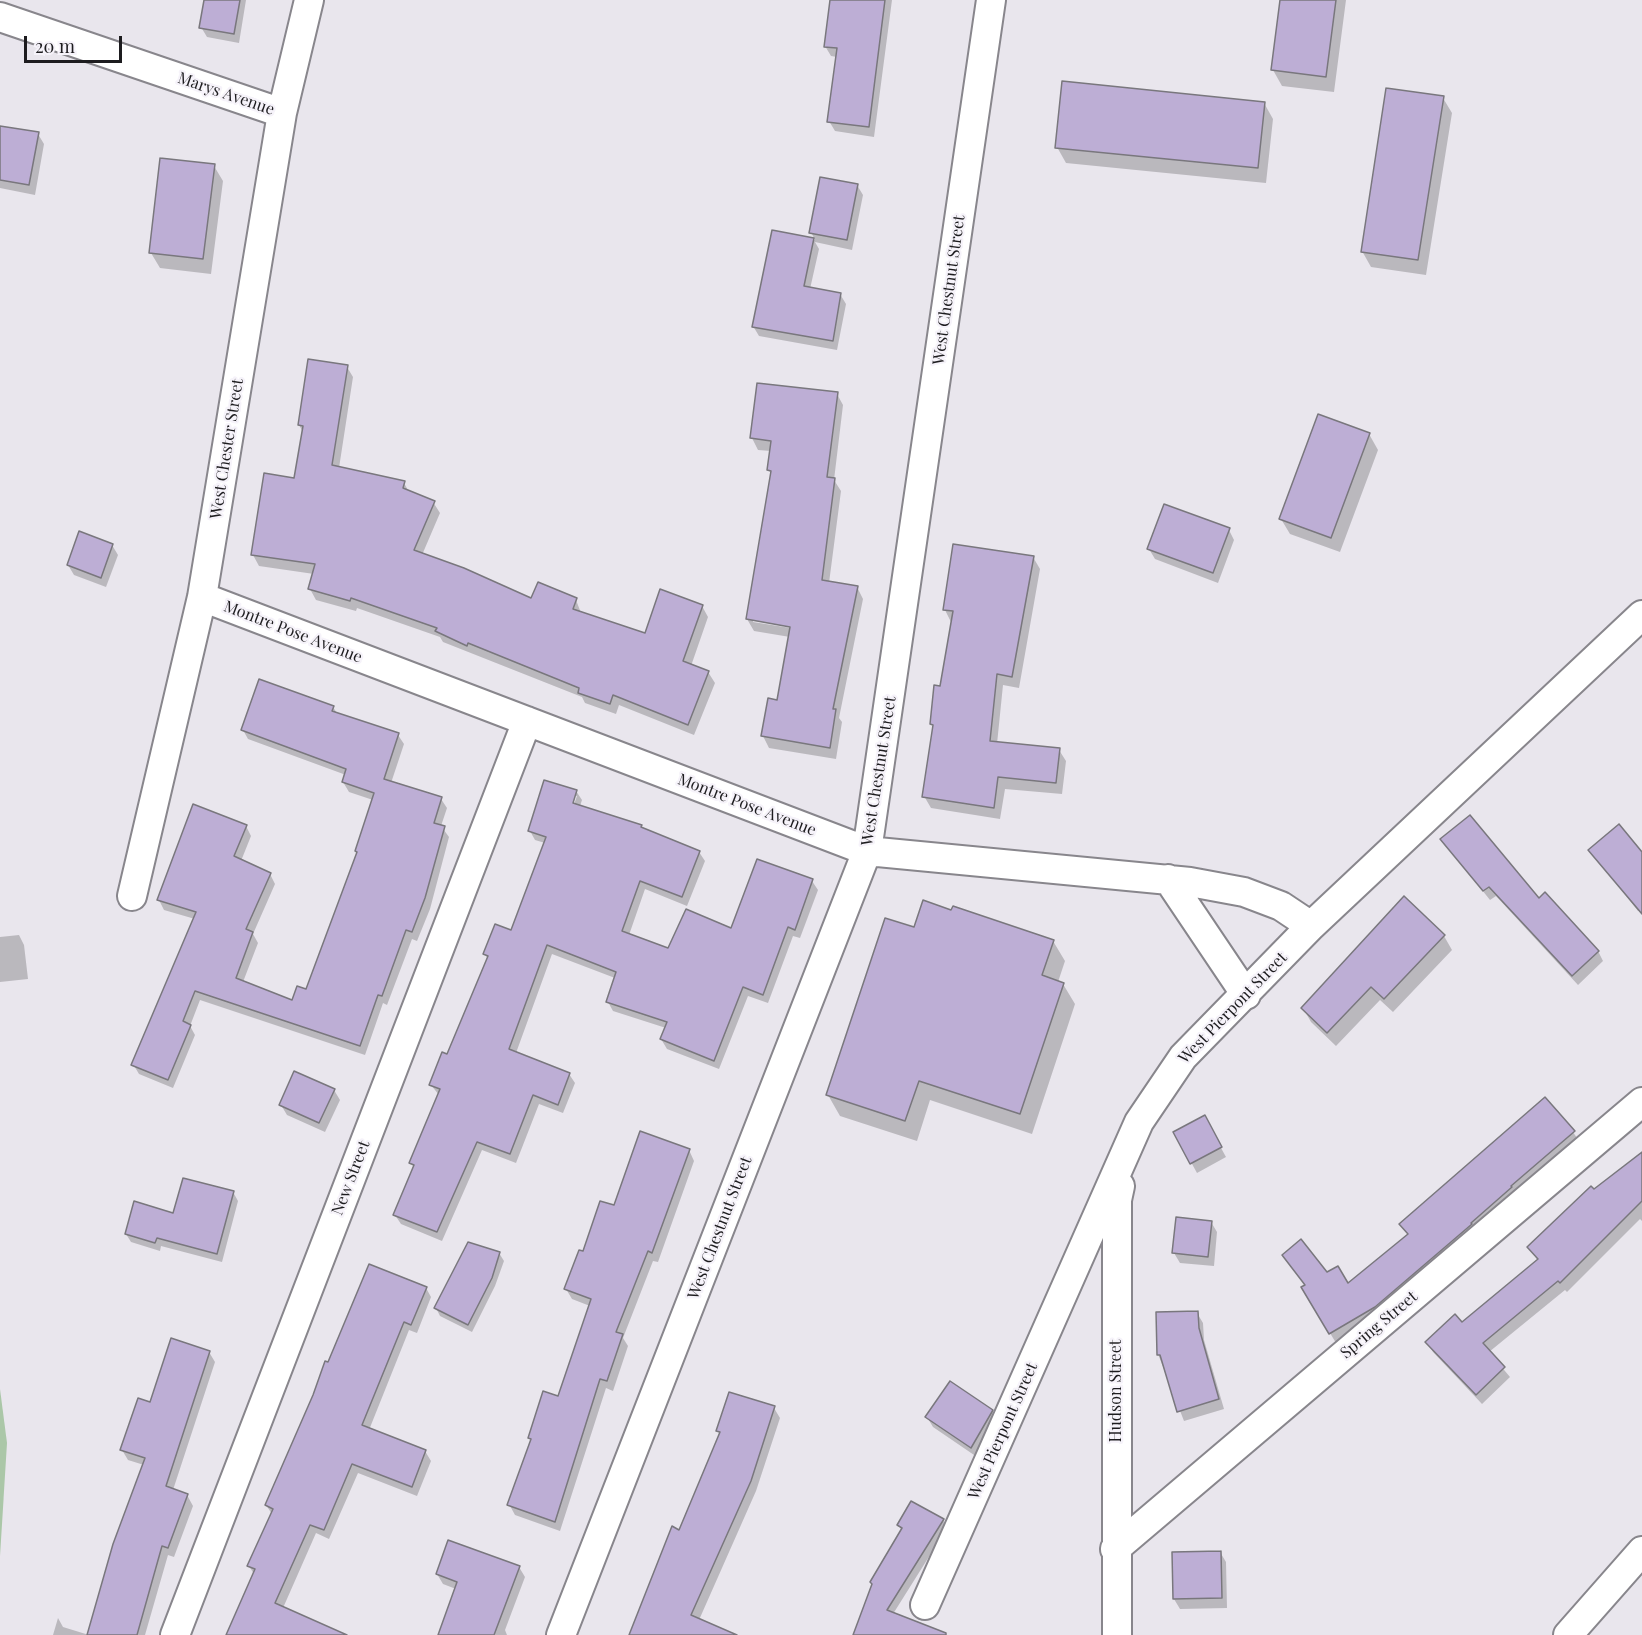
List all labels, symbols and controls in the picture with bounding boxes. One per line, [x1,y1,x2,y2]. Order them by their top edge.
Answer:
scale bar [27,24,124,62]
text: 20 m [35,34,75,58]
street label: Marys Avenue [175,69,277,119]
street label: West Chestnut Street [929,214,969,366]
street label: West Chester Street [206,377,248,521]
street label: Montre Pose Avenue [221,597,365,667]
street label: West Chestnut Street [858,695,900,847]
street label: Montre Pose Avenue [675,770,819,840]
street label: West Pierpont Street [1175,948,1291,1068]
street label: New Street [328,1138,374,1218]
street label: West Chestnut Street [684,1154,756,1302]
street label: Spring Street [1337,1287,1421,1363]
street label: Hudson Street [1106,1340,1126,1442]
street label: West Pierpont Street [964,1360,1042,1502]

